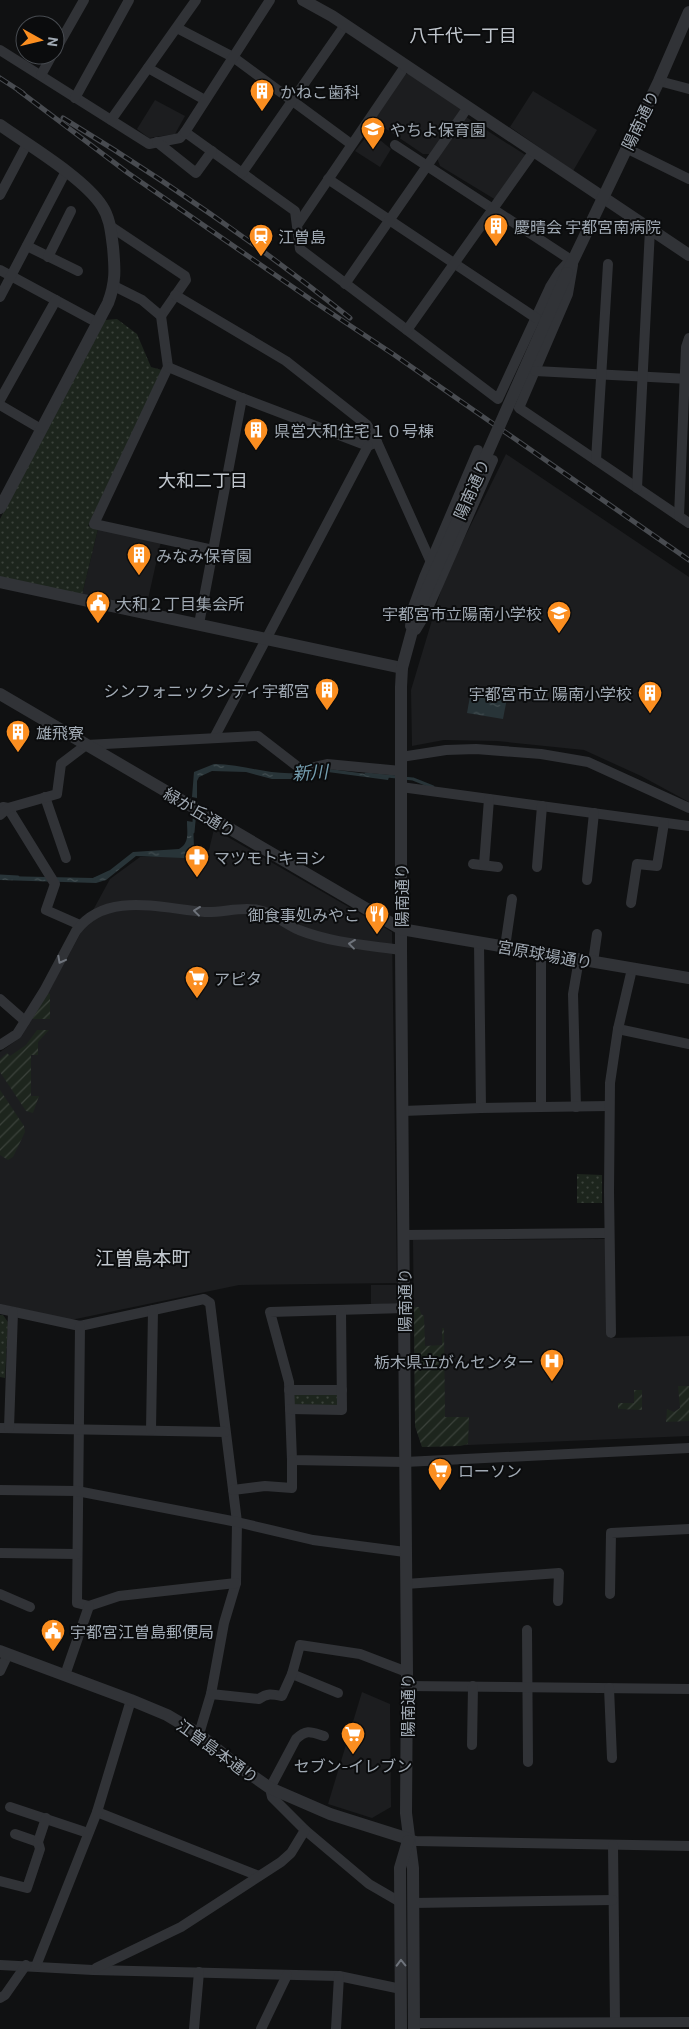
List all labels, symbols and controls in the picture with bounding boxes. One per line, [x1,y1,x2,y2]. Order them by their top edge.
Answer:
north arrow [15,15,65,65]
district label: 八千代一丁目 [409,24,517,46]
text: N [44,36,62,48]
building icon: かねこ歯科 [249,78,275,112]
place label: かねこ歯科 [280,82,360,101]
street label: 陽南通り [617,87,663,153]
school or university icon: やちよ保育園 [360,116,386,150]
place label: やちよ保育園 [390,120,486,139]
building icon: 慶晴会 宇都宮南病院 [483,213,509,247]
place label: 慶晴会 宇都宮南病院 [514,217,661,236]
station icon: 江曽島 [248,223,274,257]
place label: 江曽島 [278,227,326,246]
building icon: 県営大和住宅１０号棟 [243,417,269,451]
place label: 県営大和住宅１０号棟 [274,421,434,440]
street label: 陽南通り [449,456,493,522]
district label: 大和二丁目 [158,469,248,491]
building icon: みなみ保育園 [126,542,152,576]
place label: みなみ保育園 [156,546,252,565]
public building icon: 大和２丁目集会所 [85,590,111,624]
place label: 大和２丁目集会所 [116,594,244,613]
school or university icon: 宇都宮市立陽南小学校 [546,600,572,634]
place label: 宇都宮市立陽南小学校 [382,604,542,623]
building icon: シンフォニックシティ宇都宮 [314,677,340,711]
building icon: 宇都宮市立 陽南小学校 [637,680,663,714]
place label: シンフォニックシティ宇都宮 [103,681,310,700]
place label: 宇都宮市立 陽南小学校 [469,684,632,703]
building icon: 雄飛寮 [5,719,31,753]
place label: 雄飛寮 [36,723,84,742]
water label: 新川 [291,760,331,784]
street label: 緑が丘通り [161,783,239,841]
pharmacy icon: マツモトキヨシ [184,844,210,878]
place label: マツモトキヨシ [214,848,326,867]
street label: 陽南通り [392,863,411,927]
restaurant icon: 御食事処みやこ [364,901,390,935]
place label: 御食事処みやこ [248,905,360,924]
one-way arrow [193,906,201,917]
street label: 宮原球場通り [496,936,594,972]
one-way arrow [348,939,356,950]
one-way arrow [57,954,67,963]
supermarket icon: アピタ [184,965,210,999]
place label: アピタ [214,969,262,988]
district label: 江曽島本町 [95,1246,191,1269]
street label: 陽南通り [395,1268,414,1332]
hospital icon: 栃木県立がんセンター [539,1348,565,1382]
place label: 栃木県立がんセンター [374,1352,534,1371]
supermarket icon: ローソン [427,1457,453,1491]
place label: ローソン [458,1461,522,1480]
public building icon: 宇都宮江曽島郵便局 [40,1618,66,1652]
place label: 宇都宮江曽島郵便局 [70,1622,214,1641]
street label: 陽南通り [398,1673,417,1737]
street label: 江曽島本通り [174,1715,262,1787]
supermarket icon: セブン-イレブン [340,1721,366,1755]
place label: セブン-イレブン [294,1756,412,1775]
one-way arrow [395,1959,406,1967]

